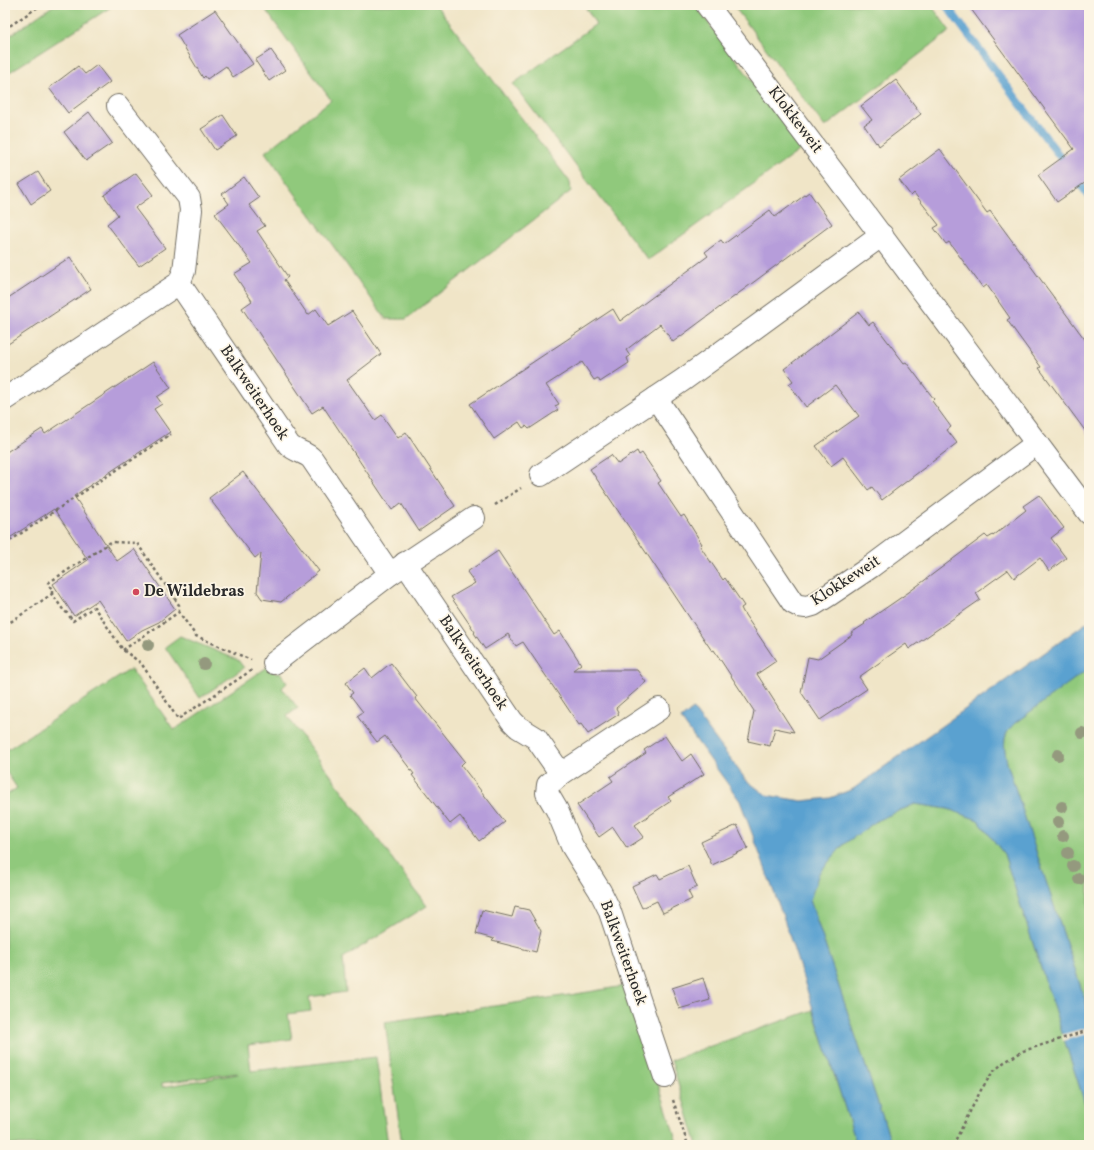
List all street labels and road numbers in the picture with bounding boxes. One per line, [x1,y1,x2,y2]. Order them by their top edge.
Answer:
street label: Klokkeweit [762,82,828,158]
street label: Balkweiterhoek [214,341,294,445]
street label: Klokkeweit [807,550,885,612]
street label: Balkweiterhoek [433,611,513,715]
street label: Balkweiterhoek [594,897,652,1009]

